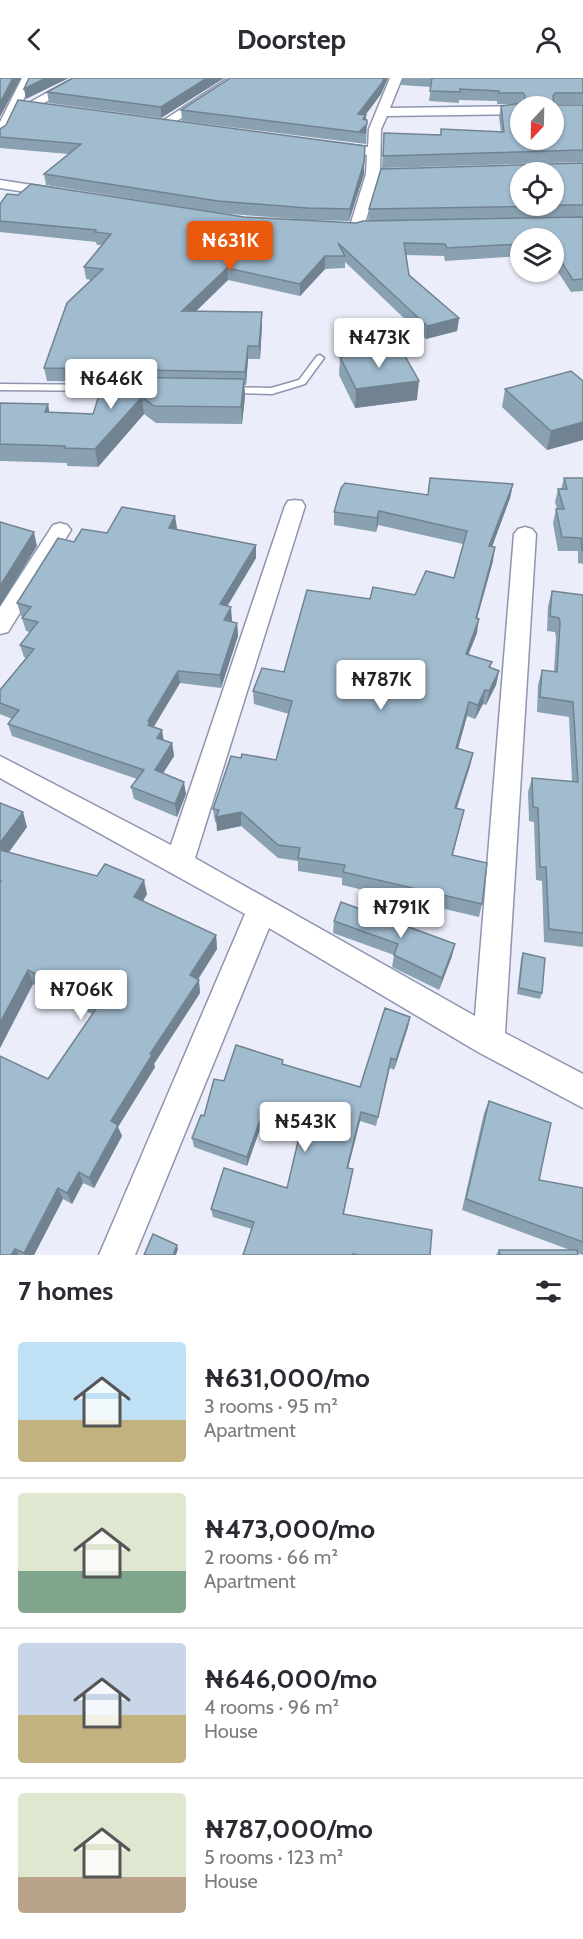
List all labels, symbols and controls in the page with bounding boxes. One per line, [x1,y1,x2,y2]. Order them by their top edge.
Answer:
icon: back [18,23,51,56]
text: Doorstep [237,23,346,56]
icon: person [532,23,565,56]
north arrow [510,96,564,150]
map controls [510,96,564,282]
button: locate [510,162,564,216]
pin: ₦631K [188,221,272,272]
text: ₦631K [201,228,259,252]
button: layers [510,228,564,282]
pin: ₦473K [337,318,421,369]
text: ₦473K [348,325,410,349]
pin: ₦646K [69,359,153,410]
text: ₦646K [79,366,143,390]
pin: ₦787K [339,660,423,711]
text: ₦787K [350,667,412,691]
pin: ₦791K [359,888,443,939]
text: ₦791K [372,895,430,919]
pin: ₦706K [39,970,123,1021]
text: ₦706K [49,977,113,1001]
pin: ₦543K [263,1102,347,1153]
text: ₦543K [274,1109,336,1133]
text: 7 homes [18,1275,113,1307]
icon: filters [532,1275,565,1308]
text: ₦631,000/mo [204,1362,370,1394]
icon: home [66,1366,138,1438]
text: 3 rooms · 95 m² [204,1394,338,1418]
text: Apartment [204,1418,296,1442]
text: ₦473,000/mo [204,1513,375,1545]
icon: home [66,1517,138,1589]
text: 2 rooms · 66 m² [204,1545,338,1569]
text: Apartment [204,1569,296,1593]
text: ₦646,000/mo [204,1663,377,1695]
icon: home [66,1667,138,1739]
text: 4 rooms · 96 m² [204,1695,339,1719]
text: House [204,1719,258,1743]
text: ₦787,000/mo [204,1813,373,1845]
icon: home [66,1817,138,1889]
text: 5 rooms · 123 m² [204,1845,343,1869]
text: House [204,1869,258,1893]

